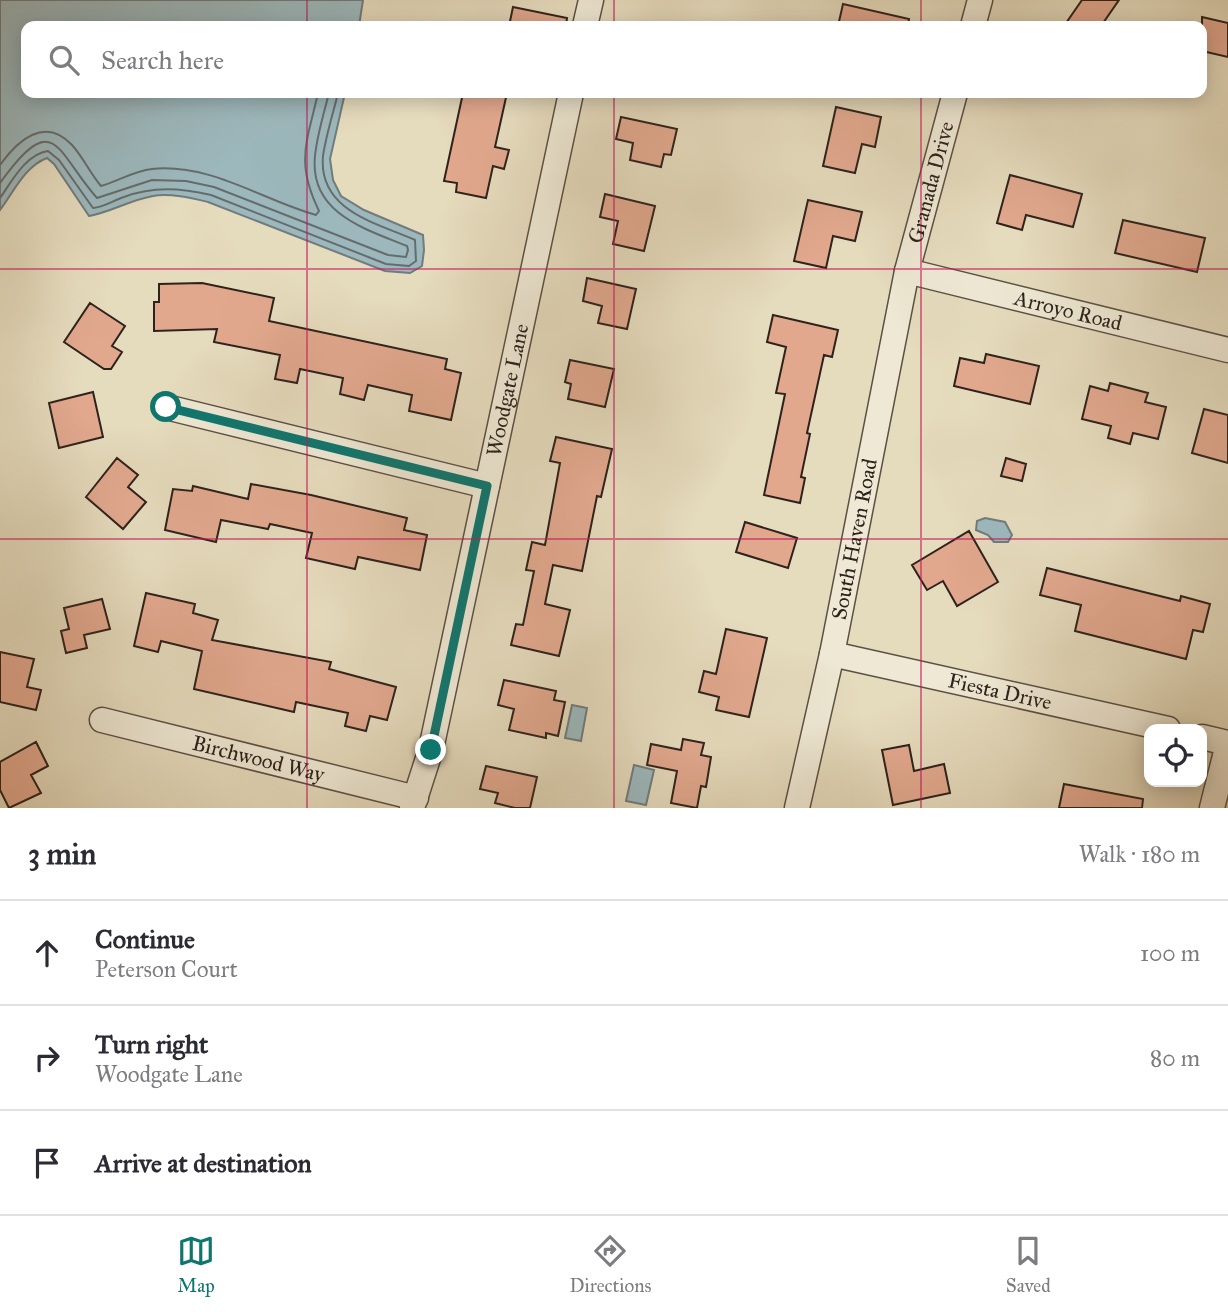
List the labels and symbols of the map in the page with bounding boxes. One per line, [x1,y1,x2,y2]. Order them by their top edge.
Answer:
street label: Granada Drive [902,118,960,246]
street label: Arroyo Road [1011,285,1125,337]
street label: Woodgate Lane [481,321,534,459]
route start [150,391,181,422]
street label: South Haven Road [826,456,883,622]
street label: Fiesta Drive [946,667,1054,716]
street label: Birchwood Way [189,730,328,788]
route end [415,734,446,765]

